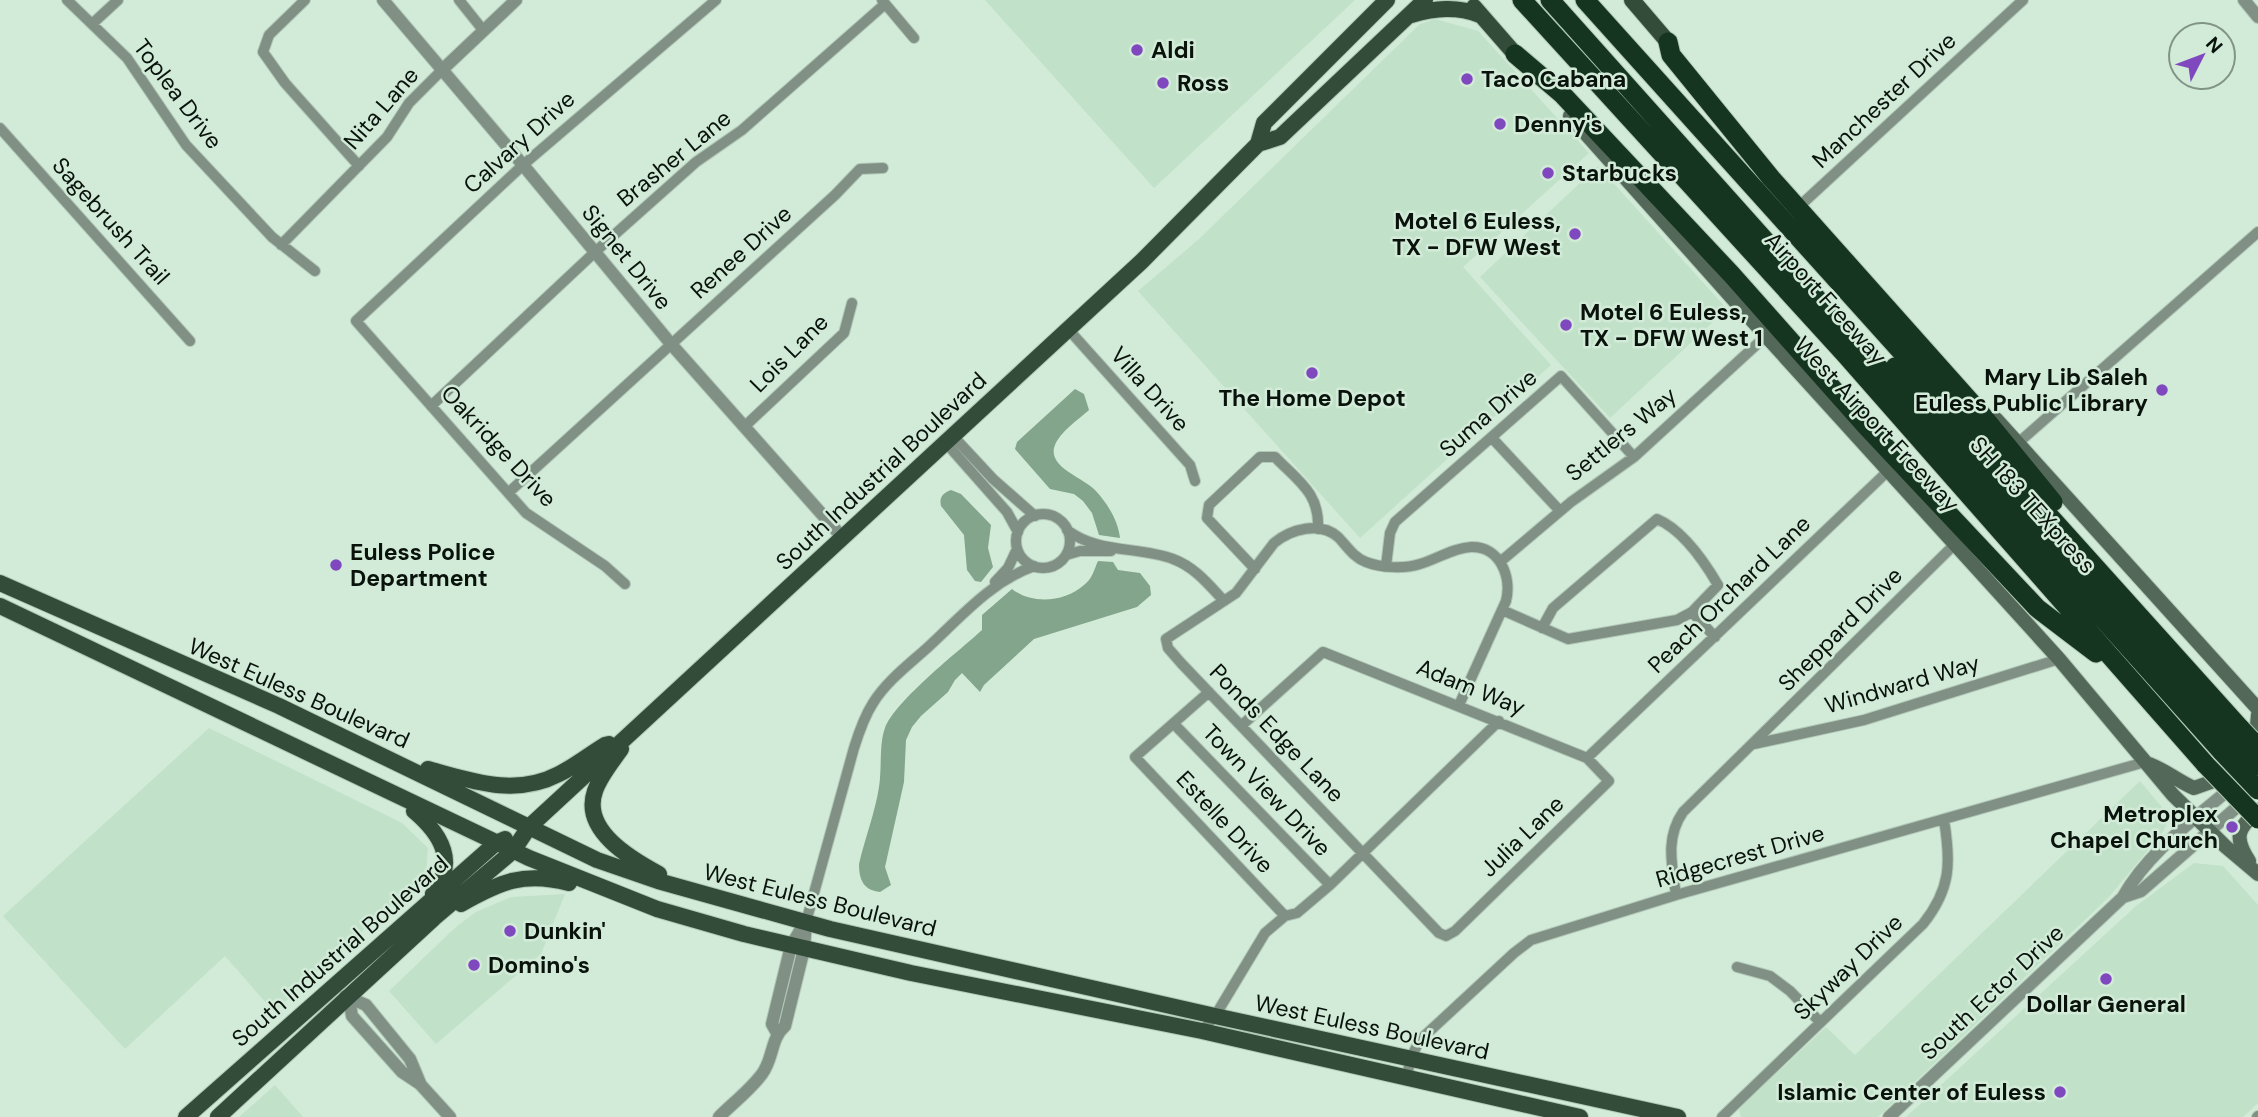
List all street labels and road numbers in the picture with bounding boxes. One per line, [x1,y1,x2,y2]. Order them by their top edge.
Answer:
street label: Manchester Drive [1806,25,1962,175]
street label: Toplea Drive [127,33,229,155]
street label: Nita Lane [337,60,425,156]
street label: Calvary Drive [457,84,581,200]
street label: Brasher Lane [611,103,737,213]
street label: Sagebrush Trail [46,151,176,291]
street label: Signet Drive [575,198,679,316]
street label: Renee Drive [684,199,798,305]
street label: Airport Freeway [1758,225,1894,371]
street label: Lois Lane [743,307,835,399]
street label: West Airport Freeway [1788,330,1966,518]
street label: Villa Drive [1104,340,1196,438]
street label: Suma Drive [1433,362,1543,464]
street label: South Industrial Boulevard [769,365,993,577]
street label: Oakridge Drive [435,379,563,513]
street label: Settlers Way [1559,380,1683,488]
street label: SH 183 TEXpress [1964,430,2102,580]
street label: Peach Orchard Lane [1641,509,1817,679]
street label: Sheppard Drive [1771,560,1909,698]
street label: West Euless Boulevard [184,631,414,755]
street label: Windward Way [1821,648,1983,720]
street label: Adam Way [1412,652,1530,722]
street label: Ponds Edge Lane [1203,657,1351,809]
street label: Town View Drive [1196,718,1338,862]
street label: Estelle Drive [1170,764,1280,880]
street label: Julia Lane [1474,789,1570,883]
street label: Ridgecrest Drive [1652,818,1828,894]
street label: South Industrial Boulevard [225,849,455,1053]
street label: West Euless Boulevard [700,857,940,943]
street label: Skyway Drive [1787,907,1909,1027]
street label: South Ector Drive [1914,918,2070,1066]
street label: West Euless Boulevard [1252,987,1492,1067]

